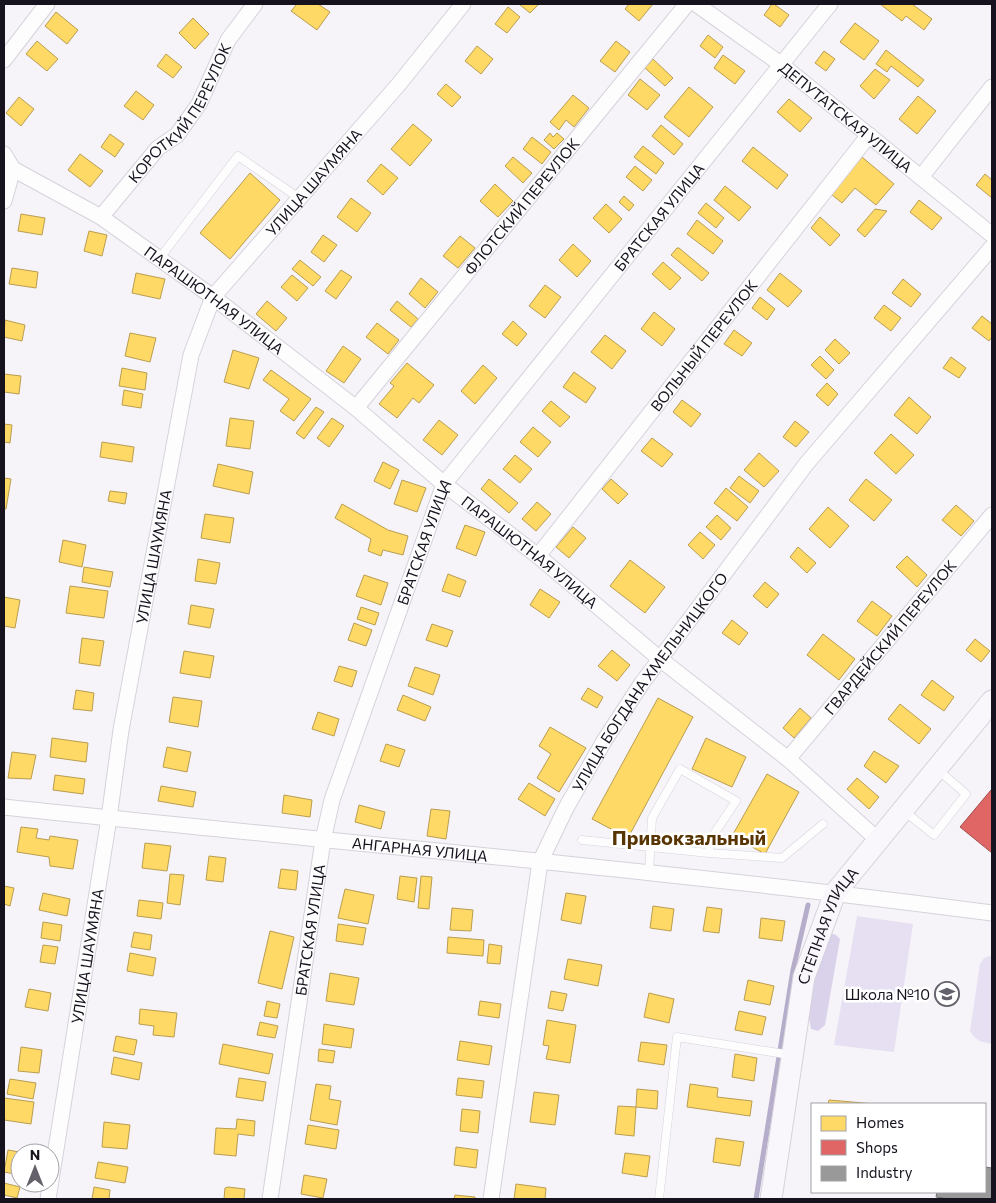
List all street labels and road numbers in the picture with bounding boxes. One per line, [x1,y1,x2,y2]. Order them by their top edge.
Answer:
street label: КОРОТКИЙ ПЕРЕУЛОК [124,40,234,186]
street label: ДЕПУТАТСКАЯ УЛИЦА [776,58,916,176]
street label: УЛИЦА ШАУМЯНА [262,125,365,239]
street label: ФЛОТСКИЙ ПЕРЕУЛОК [460,134,583,278]
street label: БРАТСКАЯ УЛИЦА [610,159,708,274]
street label: ПАРАШЮТНАЯ УЛИЦА [141,242,287,358]
street label: ВОЛЬНЫЙ ПЕРЕУЛОК [646,276,761,415]
street label: БРАТСКАЯ УЛИЦА [393,474,454,607]
street label: УЛИЦА ШАУМЯНА [132,488,175,625]
street label: ПАРАШЮТНАЯ УЛИЦА [458,492,602,612]
street label: ГВАРДЕЙСКИЙ ПЕРЕУЛОК [820,556,960,718]
street label: УЛИЦА БОГДАНА ХМЕЛЬНИЦКОГО [568,569,731,795]
street label: АНГАРНАЯ УЛИЦА [351,833,489,865]
street label: БРАТСКАЯ УЛИЦА [291,863,328,997]
street label: СТЕПНАЯ УЛИЦА [794,863,862,986]
street label: УЛИЦА ШАУМЯНА [67,887,107,1025]

